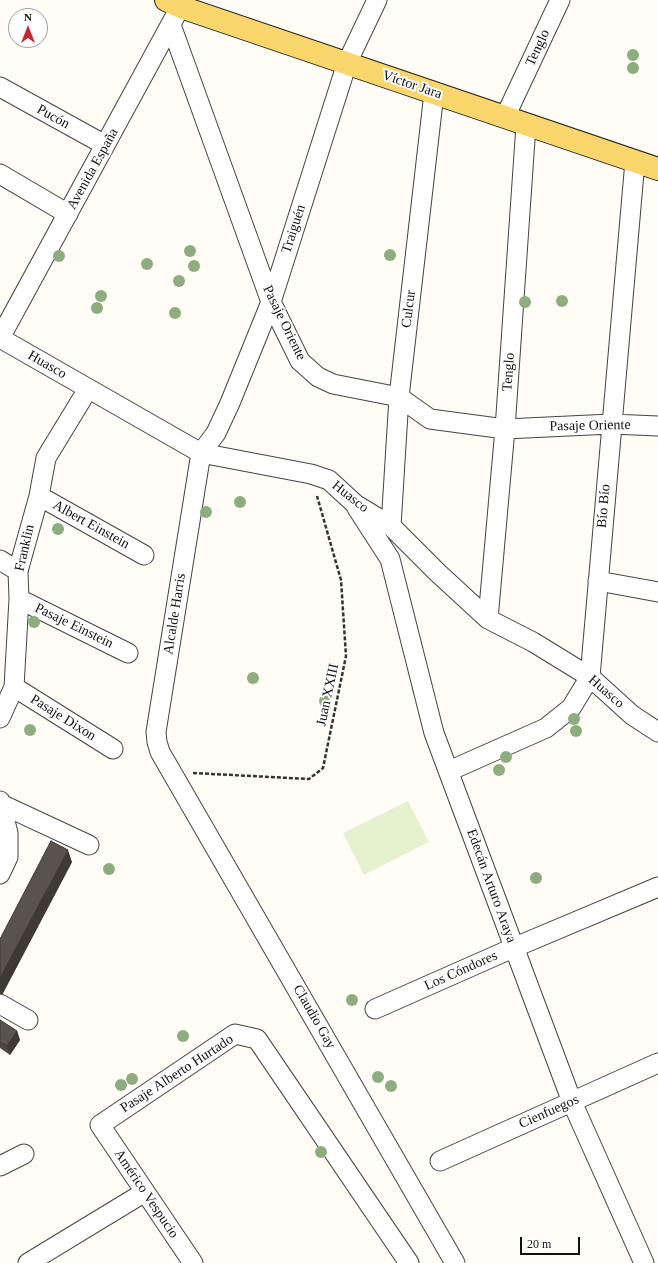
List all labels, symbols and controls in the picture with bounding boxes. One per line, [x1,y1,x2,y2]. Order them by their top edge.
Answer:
north arrow [8,8,48,48]
text: N [24,11,32,23]
street label: Tenglo [522,27,554,69]
street label: Víctor Jara [380,67,444,103]
street label: Pucón [34,101,72,133]
street label: Avenida España [64,125,122,213]
street label: Traiguén [278,203,310,255]
street label: Pasaje Oriente [259,283,309,363]
street label: Culcur [398,289,420,329]
street label: Huasco [25,347,69,383]
street label: Tenglo [499,352,519,392]
street label: Pasaje Oriente [549,417,631,435]
street label: Huasco [328,477,372,517]
street label: Bío Bío [594,483,614,529]
street label: Albert Einstein [50,497,132,553]
street label: Franklin [11,523,39,573]
street label: Alcalde Harris [160,572,190,656]
street label: Pasaje Einstein [32,600,116,652]
street label: Juan XXIII [313,662,343,728]
street label: Huasco [585,672,627,712]
street label: Pasaje Dixon [27,691,99,745]
street label: Edecán Arturo Araya [463,827,519,945]
street label: Los Cóndores [422,947,500,995]
street label: Claudio Gay [289,982,339,1052]
street label: Pasaje Alberto Hurtado [117,1031,237,1117]
street label: Cienfuegos [516,1091,582,1133]
street label: Américo Vespucio [110,1146,182,1242]
scale bar [522,1229,582,1255]
text: 20 m [527,1237,551,1251]

